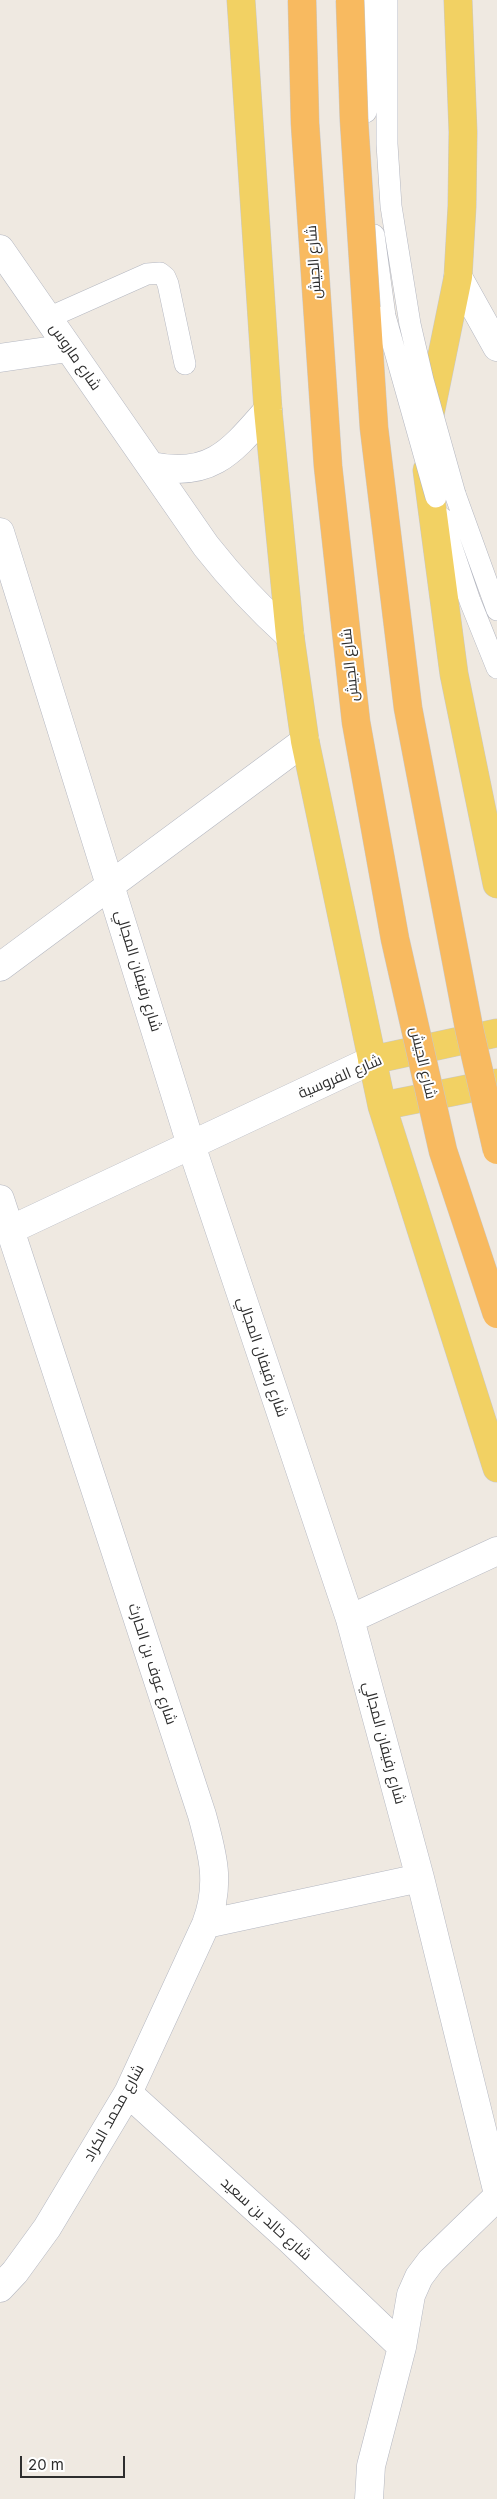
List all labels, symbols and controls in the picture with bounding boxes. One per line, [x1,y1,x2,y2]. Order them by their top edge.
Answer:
street label: شارع الجيش [302,225,326,299]
street label: شارع ماروس [45,320,105,394]
street label: شارع الجيش [337,627,363,703]
street label: شارع رفيفان المجالي [111,908,165,1034]
street label: شارع الجيش [406,1025,440,1101]
street label: شارع الفروسية [295,1051,385,1103]
street label: شارع رفيفان المجالي [233,1294,291,1420]
street label: شارع عوف بن الحارث [124,1601,180,1727]
street label: شارع رفيفان المجالي [359,1680,409,1806]
street label: شارع محمد الكراد [80,2061,148,2165]
street label: شارع خالد بن سعيد [217,2174,315,2264]
scale bar [22,2446,128,2478]
text: 20 m [28,2455,64,2474]

